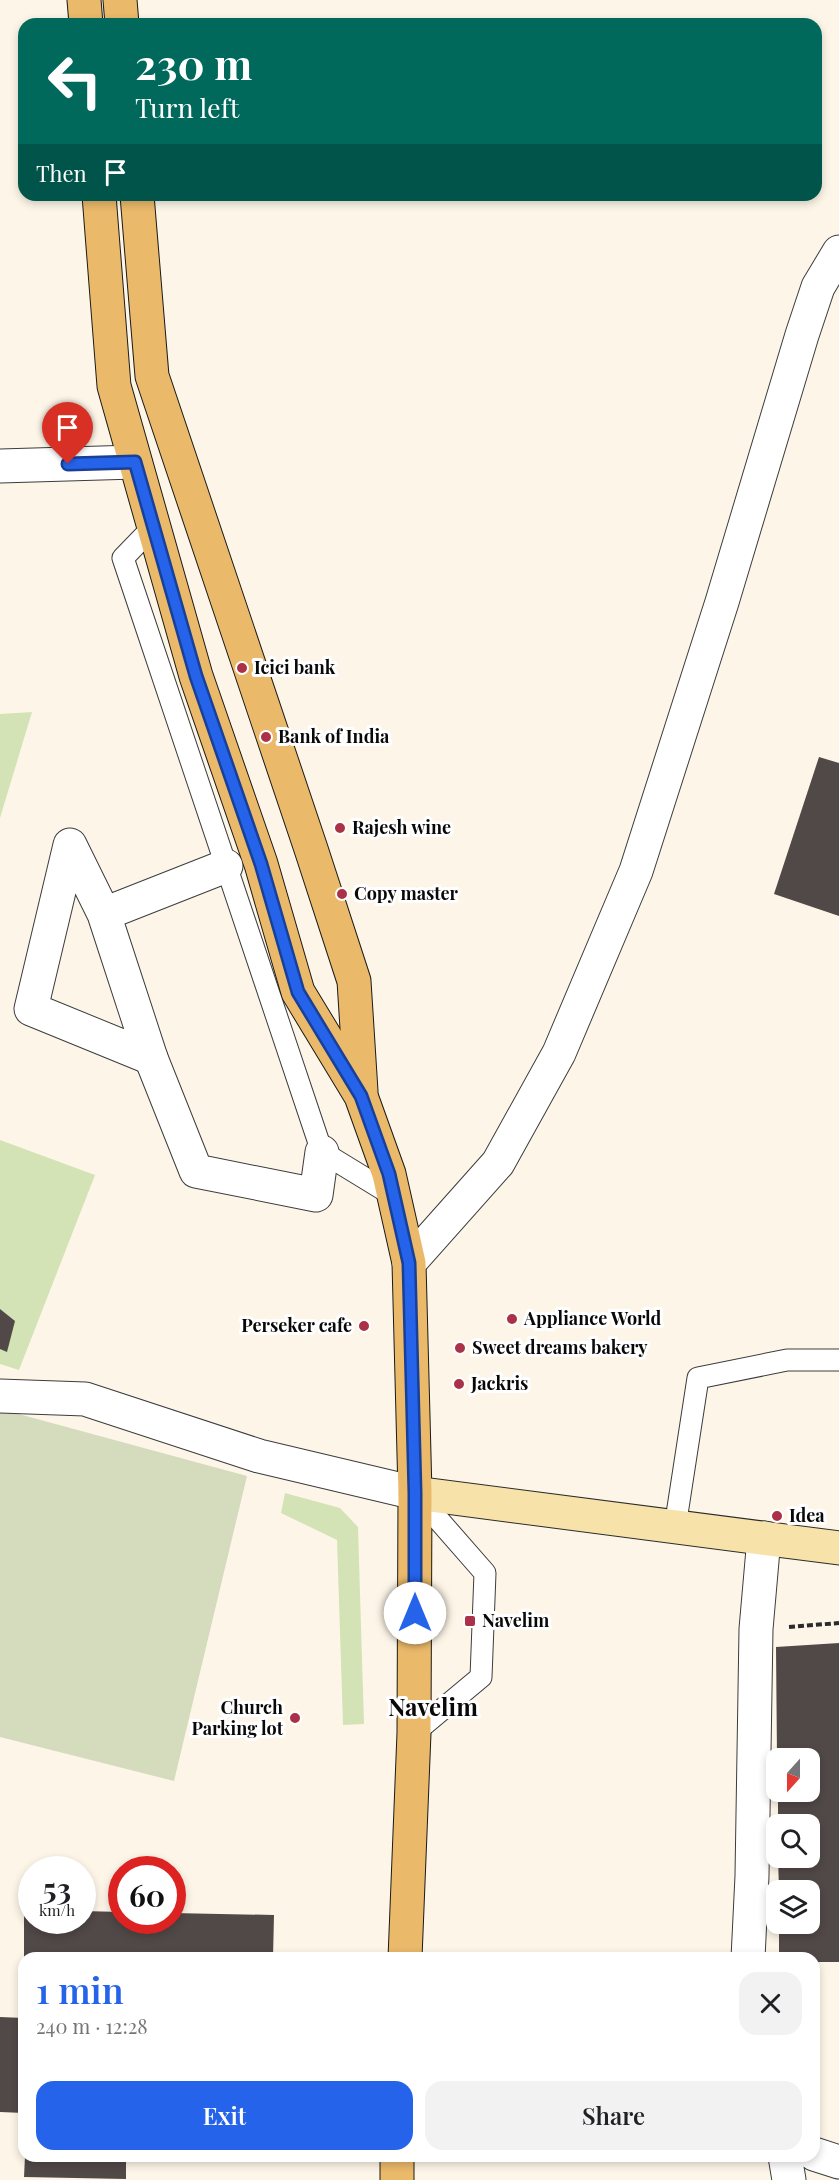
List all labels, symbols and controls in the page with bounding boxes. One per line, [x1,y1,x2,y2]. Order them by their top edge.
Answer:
text: 230 m [135,35,252,91]
icon: left [36,42,114,120]
text: Turn left [135,89,239,125]
icon: arrive [99,156,132,189]
text: Then [36,158,87,188]
pin [42,402,93,464]
icon: arrive [51,411,84,444]
place label: Icici bank [254,655,336,679]
marker: Icici bank [235,661,249,675]
place label: Bank of India [278,724,390,748]
marker: Bank of India [259,730,273,744]
place label: Rajesh wine [352,815,451,839]
marker: Rajesh wine [333,821,347,835]
place label: Copy master [354,881,459,905]
marker: Copy master [335,887,349,901]
place label: Appliance World [523,1306,661,1330]
marker: Appliance World [505,1312,519,1326]
place label: Perseker cafe [241,1313,352,1337]
marker: Perseker cafe [357,1319,371,1333]
place label: Sweet dreams bakery [472,1335,648,1359]
marker: Sweet dreams bakery [453,1341,467,1355]
place label: Jackris [470,1371,528,1395]
marker: Jackris [452,1377,466,1391]
place label: Idea [789,1503,825,1527]
marker: Idea [770,1509,784,1523]
position arrow [383,1581,447,1645]
place label: Navelim [482,1608,550,1632]
marker: Navelim [463,1614,477,1628]
district label: Navelim [388,1690,478,1722]
place label: Church Parking lot [191,1695,284,1740]
marker: Church Parking lot [288,1711,302,1725]
north arrow [766,1748,820,1802]
map controls [766,1748,820,1934]
button: search [766,1814,820,1868]
speed limit sign: 60 [108,1856,186,1934]
text: 53 [43,1868,71,1908]
button: layers [766,1880,820,1934]
text: km/h [39,1900,75,1920]
text: 1 min [36,1965,124,2013]
button: close [739,1972,802,2035]
text: 240 m · 12:28 [36,2012,148,2039]
button: Exit [36,2081,413,2150]
button: Share [425,2081,802,2150]

